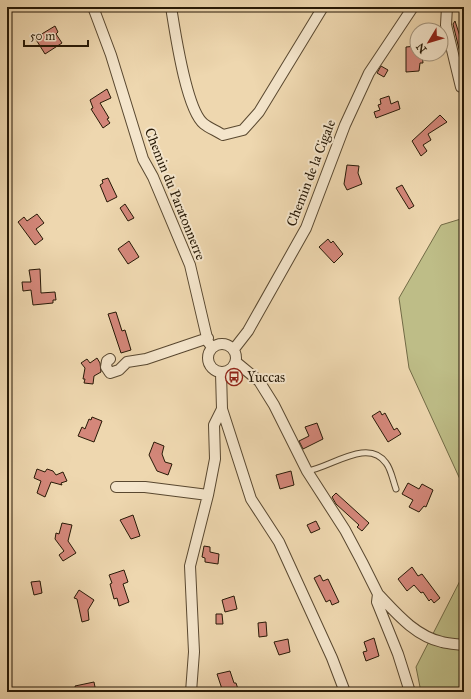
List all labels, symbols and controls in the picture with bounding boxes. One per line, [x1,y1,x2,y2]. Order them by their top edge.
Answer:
scale bar [24,22,88,48]
north arrow [409,22,449,62]
text: 50 m [30,29,55,43]
text: N [413,40,430,56]
street label: Chemin de la Cigale [283,117,339,229]
street label: Chemin du Paratonnerre [141,125,209,263]
bus stop icon: Yuccas [224,367,244,387]
place label: Yuccas [247,369,285,386]

